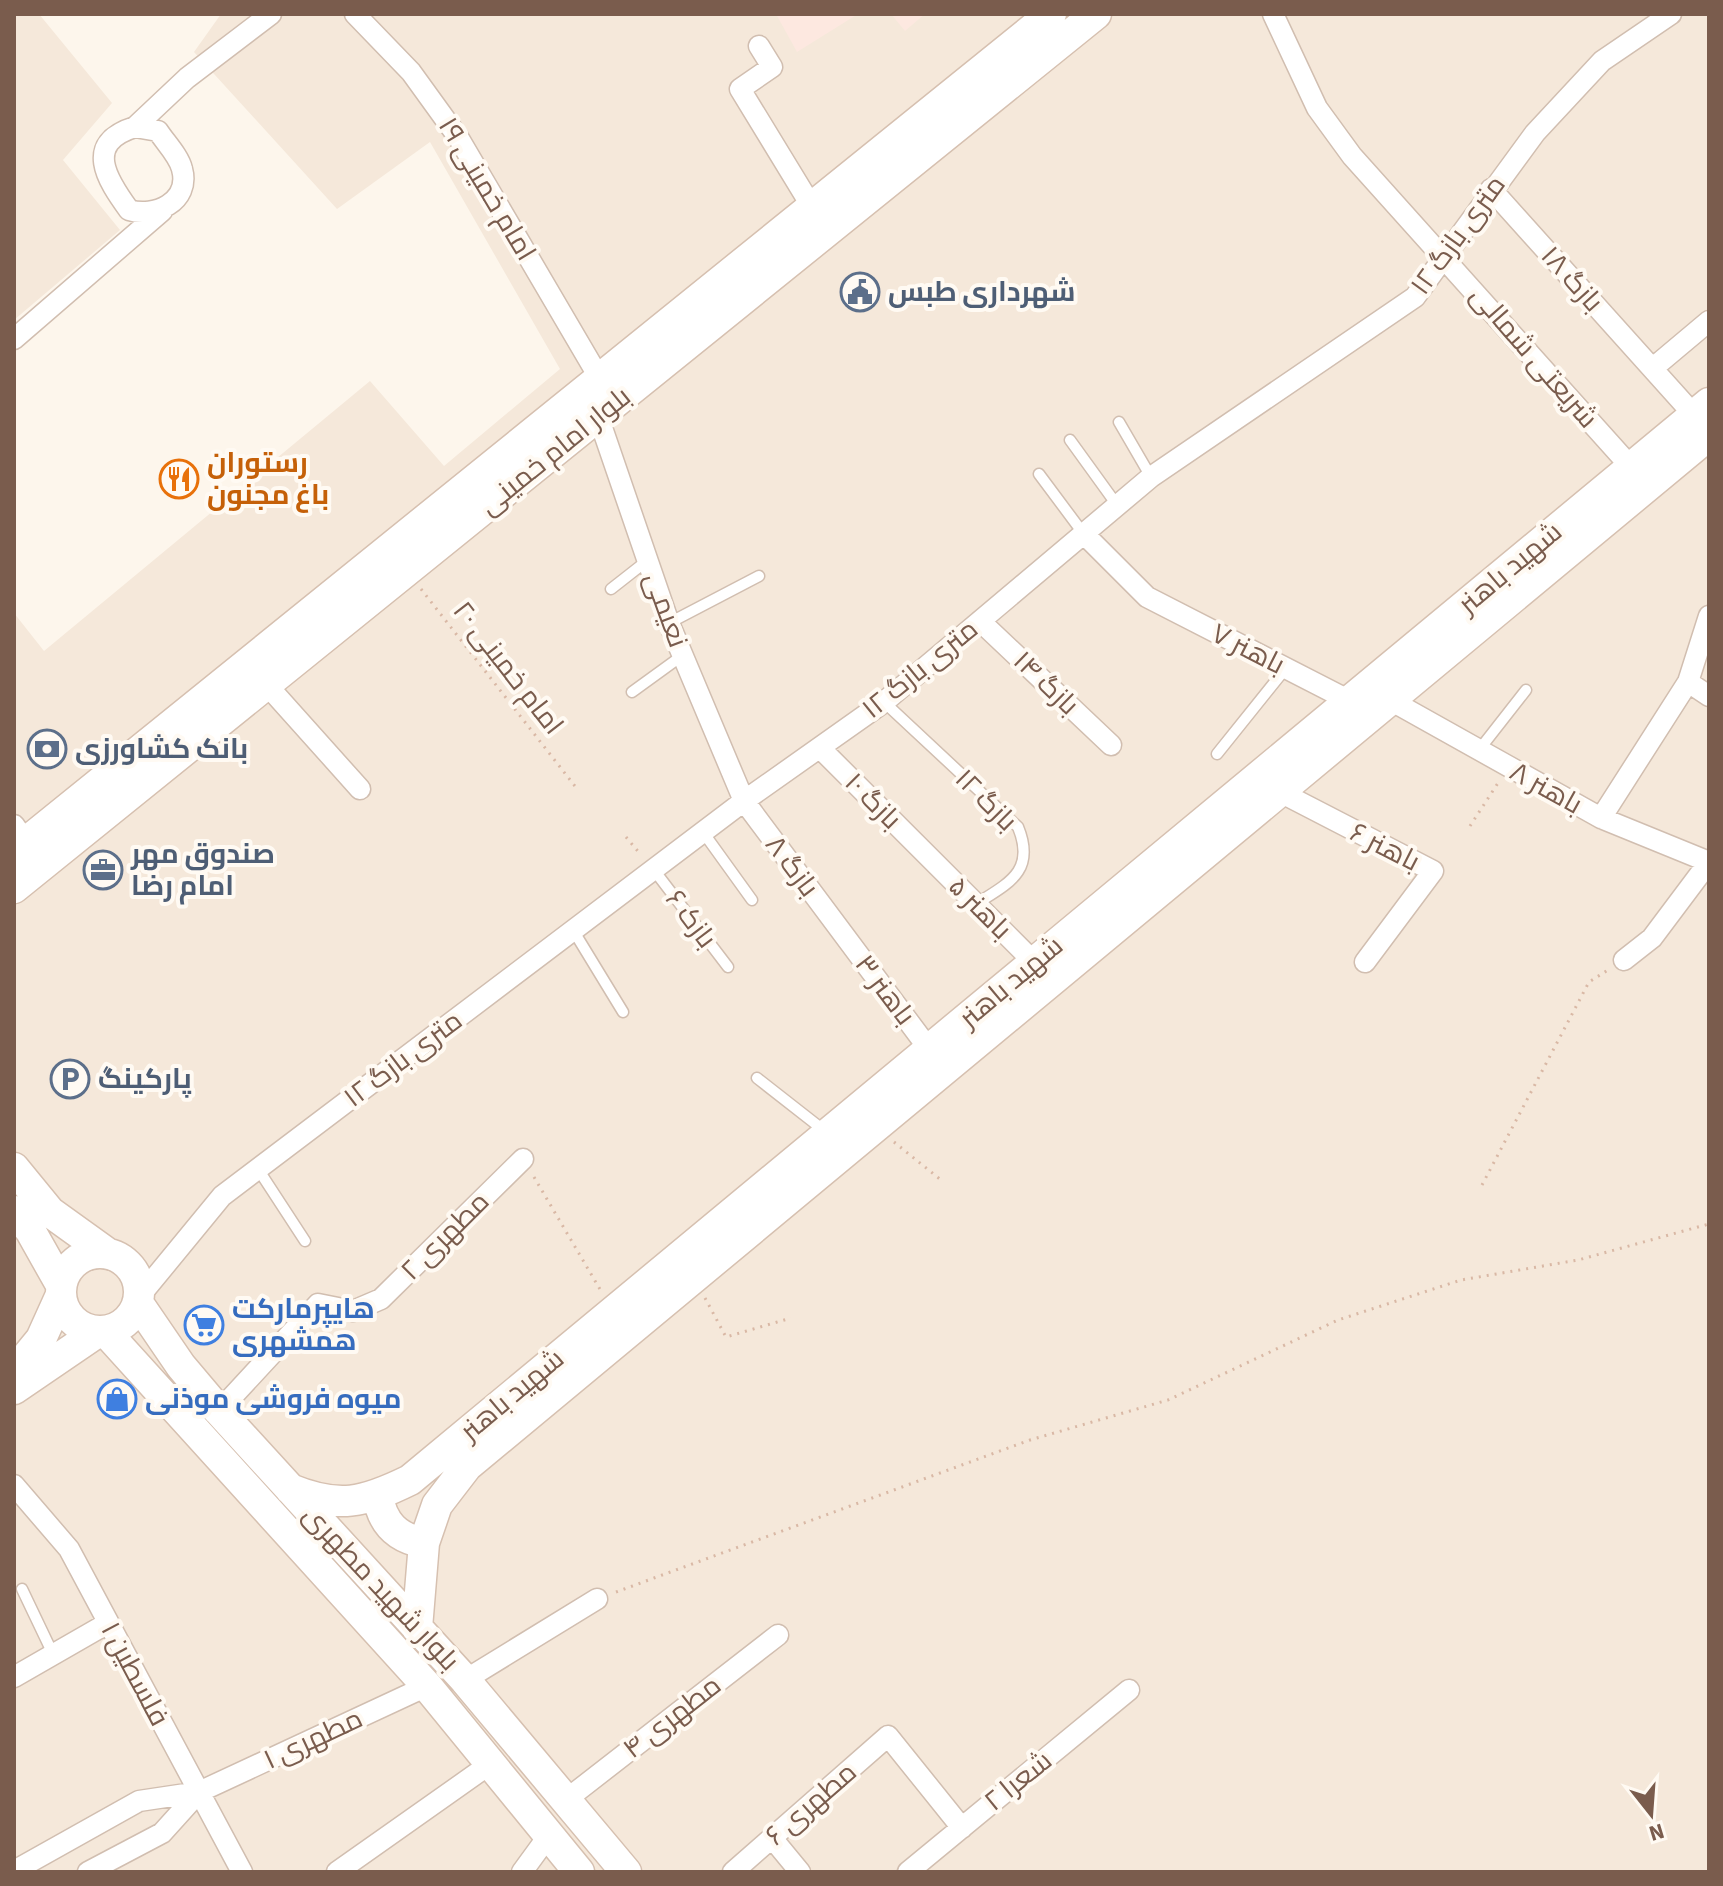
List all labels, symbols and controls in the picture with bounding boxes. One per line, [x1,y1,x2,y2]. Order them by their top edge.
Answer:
street label: امام خمینی ۱۹ [428,110,546,268]
street label: ۱۲ متری بازگ [1401,167,1515,303]
street label: بازگ ۱۸ [1531,237,1613,321]
public building icon: شهرداری طبس [839,271,881,313]
place label: شهرداری طبس [888,272,1075,312]
street label: شریعتی شمالی [1461,277,1607,437]
street label: بلوار امام خمینی [470,377,640,525]
place label: رستوران باغ مجنون [207,443,329,515]
restaurant icon: رستوران باغ مجنون [158,458,200,500]
street label: شهید باهنر [1448,512,1571,625]
street label: نعیمی [634,567,698,653]
street label: امام خمینی ۲۰ [443,593,573,743]
street label: ۱۲ متری بازگ [853,610,987,728]
street label: باهنر ۷ [1204,614,1292,684]
street label: بازگ ۱۴ [1004,642,1088,724]
bank icon: بانک کشاورزی [26,728,68,770]
place label: بانک کشاورزی [75,729,248,769]
street label: باهنر ۸ [1502,752,1590,824]
street label: بازگ ۱۲ [946,760,1026,840]
street label: بازگ ۱۰ [835,763,911,839]
street label: باهنر ۶ [1343,812,1427,882]
street label: بازگ ۸ [756,827,828,905]
place label: صندوق مهر امام رضا [130,834,275,906]
office icon: صندوق مهر امام رضا [82,849,124,891]
street label: باهنر ۵ [939,867,1021,949]
street label: بازک ۶ [656,881,726,957]
street label: شهید باهنر [949,926,1072,1039]
street label: باهنر ۳ [845,946,925,1034]
street label: ۱۲ متری بازگ [335,1001,471,1117]
parking icon: پارکینگ [49,1058,91,1100]
place label: پارکینگ [98,1059,192,1099]
street label: مطهری ۲ [392,1183,498,1289]
place label: هايپرماركت همشهری [232,1289,375,1361]
supermarket icon: هايپرماركت همشهری [183,1304,225,1346]
street label: شهید باهنر [450,1339,573,1452]
shop icon: میوه فروشی موذنی [96,1378,138,1420]
place label: میوه فروشی موذنی [145,1379,402,1419]
street label: بلوار شهید مطهری [293,1496,469,1680]
street label: فلسطین ۱ [91,1615,179,1733]
street label: مطهری ۴ [614,1666,730,1768]
street label: مطهری ۱ [257,1699,369,1779]
street label: شعرا ۲ [975,1741,1061,1821]
street label: مطهری ۶ [756,1753,866,1855]
north arrow [1611,1774,1691,1854]
text: N [1645,1815,1668,1850]

